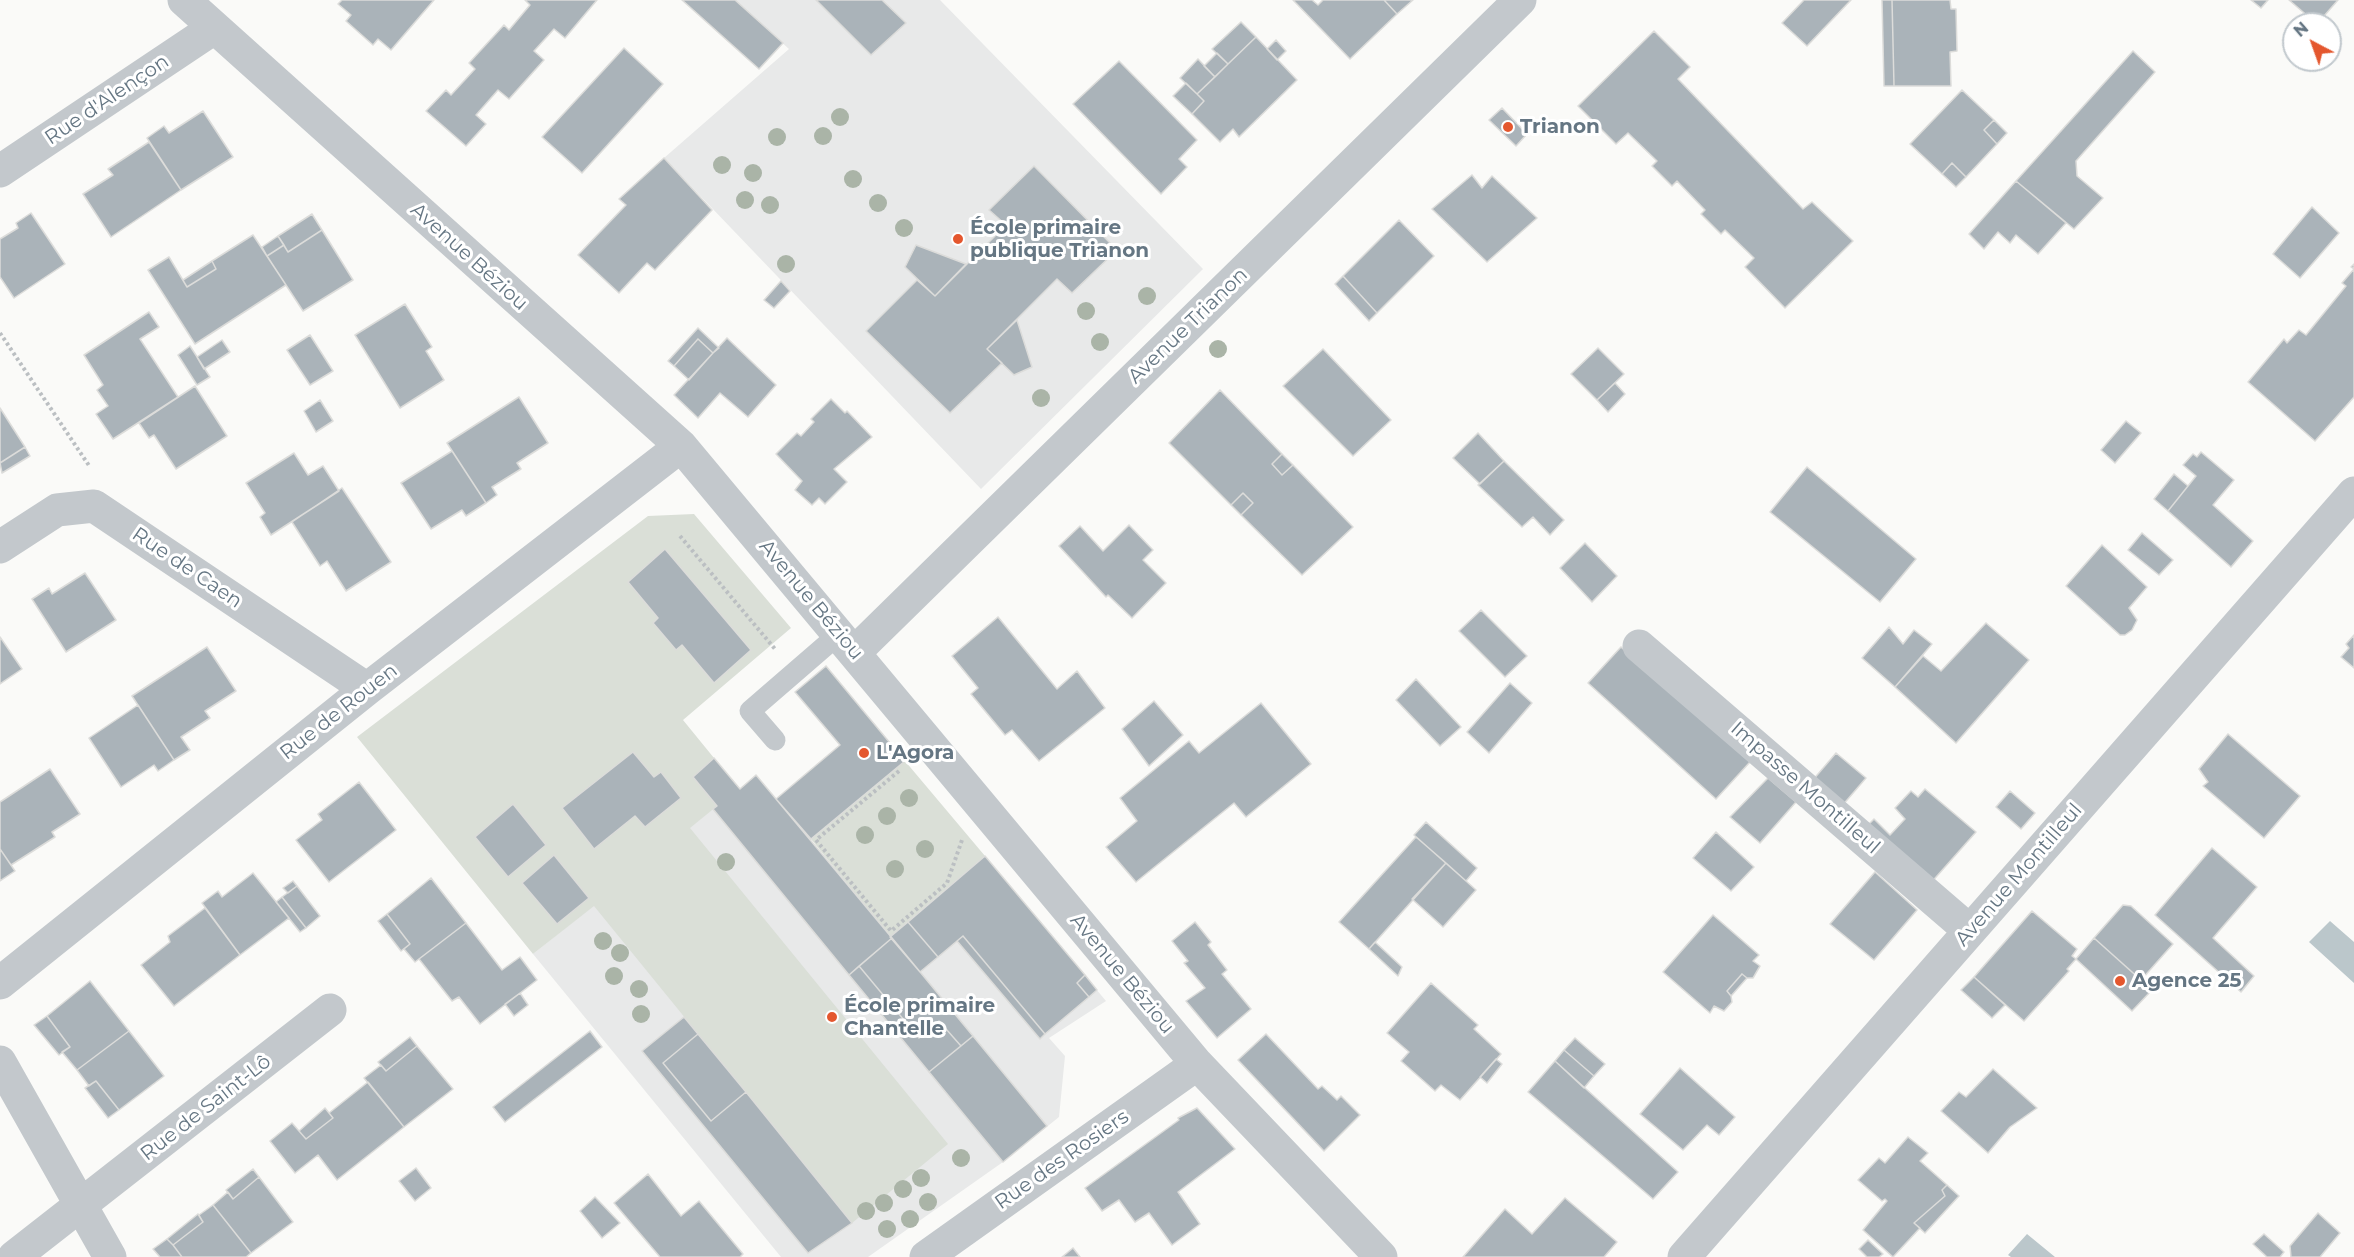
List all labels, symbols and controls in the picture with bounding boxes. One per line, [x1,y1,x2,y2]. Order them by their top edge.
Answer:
north arrow [2282,12,2342,72]
text: N [2290,18,2312,41]
street label: Rue d'Alençon [40,50,174,150]
place label: Trianon [1520,115,1600,139]
marker: Trianon [1501,120,1515,134]
street label: Avenue Béziou [405,198,533,316]
place label: École primaire publique Trianon [970,216,1149,263]
marker: École primaire publique Trianon [951,232,965,246]
street label: Avenue Trianon [1123,263,1253,389]
street label: Rue de Caen [127,522,247,614]
street label: Avenue Béziou [754,535,868,665]
street label: Rue de Rouen [276,659,402,765]
street label: Impasse Montilleul [1726,717,1884,859]
place label: L'Agora [876,741,954,765]
marker: L'Agora [857,746,871,760]
street label: Avenue Montilleul [1951,799,2087,951]
street label: Avenue Béziou [1065,909,1179,1039]
place label: Agence 25 [2132,969,2241,993]
marker: Agence 25 [2113,974,2127,988]
place label: École primaire Chantelle [844,994,995,1041]
marker: École primaire Chantelle [825,1010,839,1024]
street label: Rue de Saint-Lô [136,1050,276,1166]
street label: Rue des Rosiers [990,1105,1134,1215]

